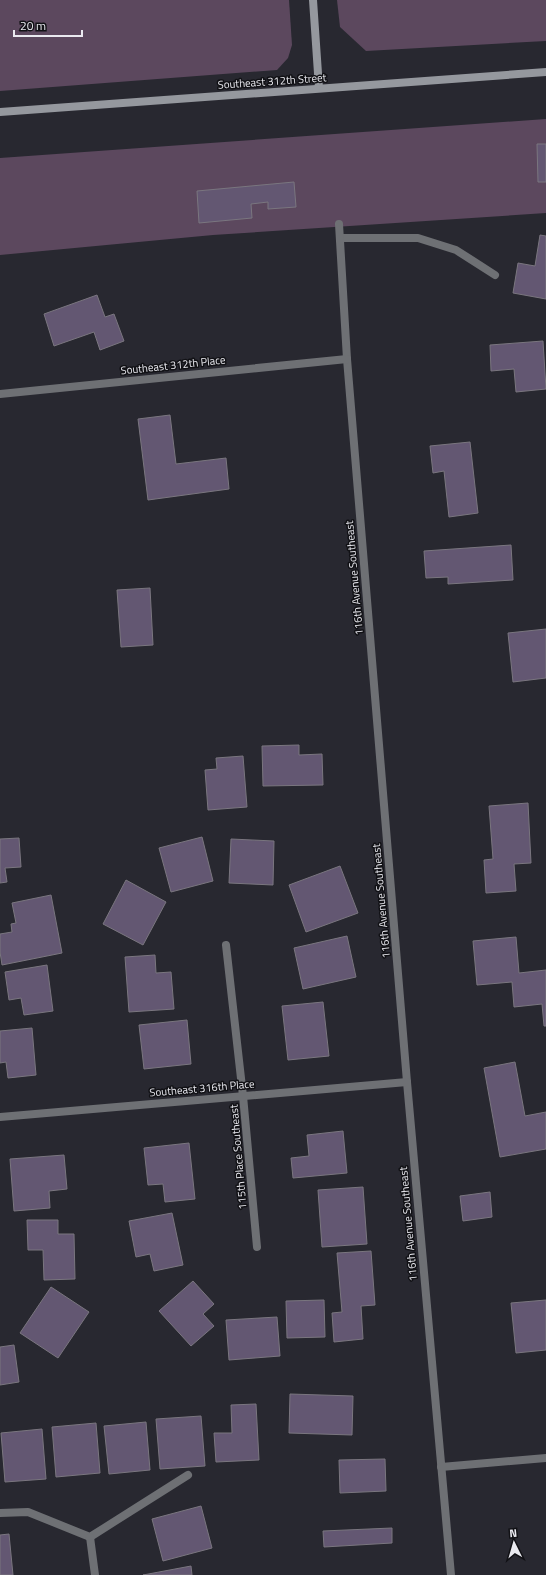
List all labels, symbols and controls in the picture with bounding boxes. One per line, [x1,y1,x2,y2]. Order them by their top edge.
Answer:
scale bar [14,12,82,38]
text: 20 m [20,16,46,35]
street label: Southeast 312th Street [217,69,327,93]
street label: Southeast 312th Place [120,351,227,378]
street label: 116th Avenue Southeast [341,520,367,636]
street label: 116th Avenue Southeast [368,843,394,959]
street label: Southeast 316th Place [149,1075,256,1101]
street label: 115th Place Southeast [225,1104,251,1210]
street label: 116th Avenue Southeast [395,1166,421,1282]
north arrow [494,1523,534,1563]
text: N [509,1525,518,1541]

